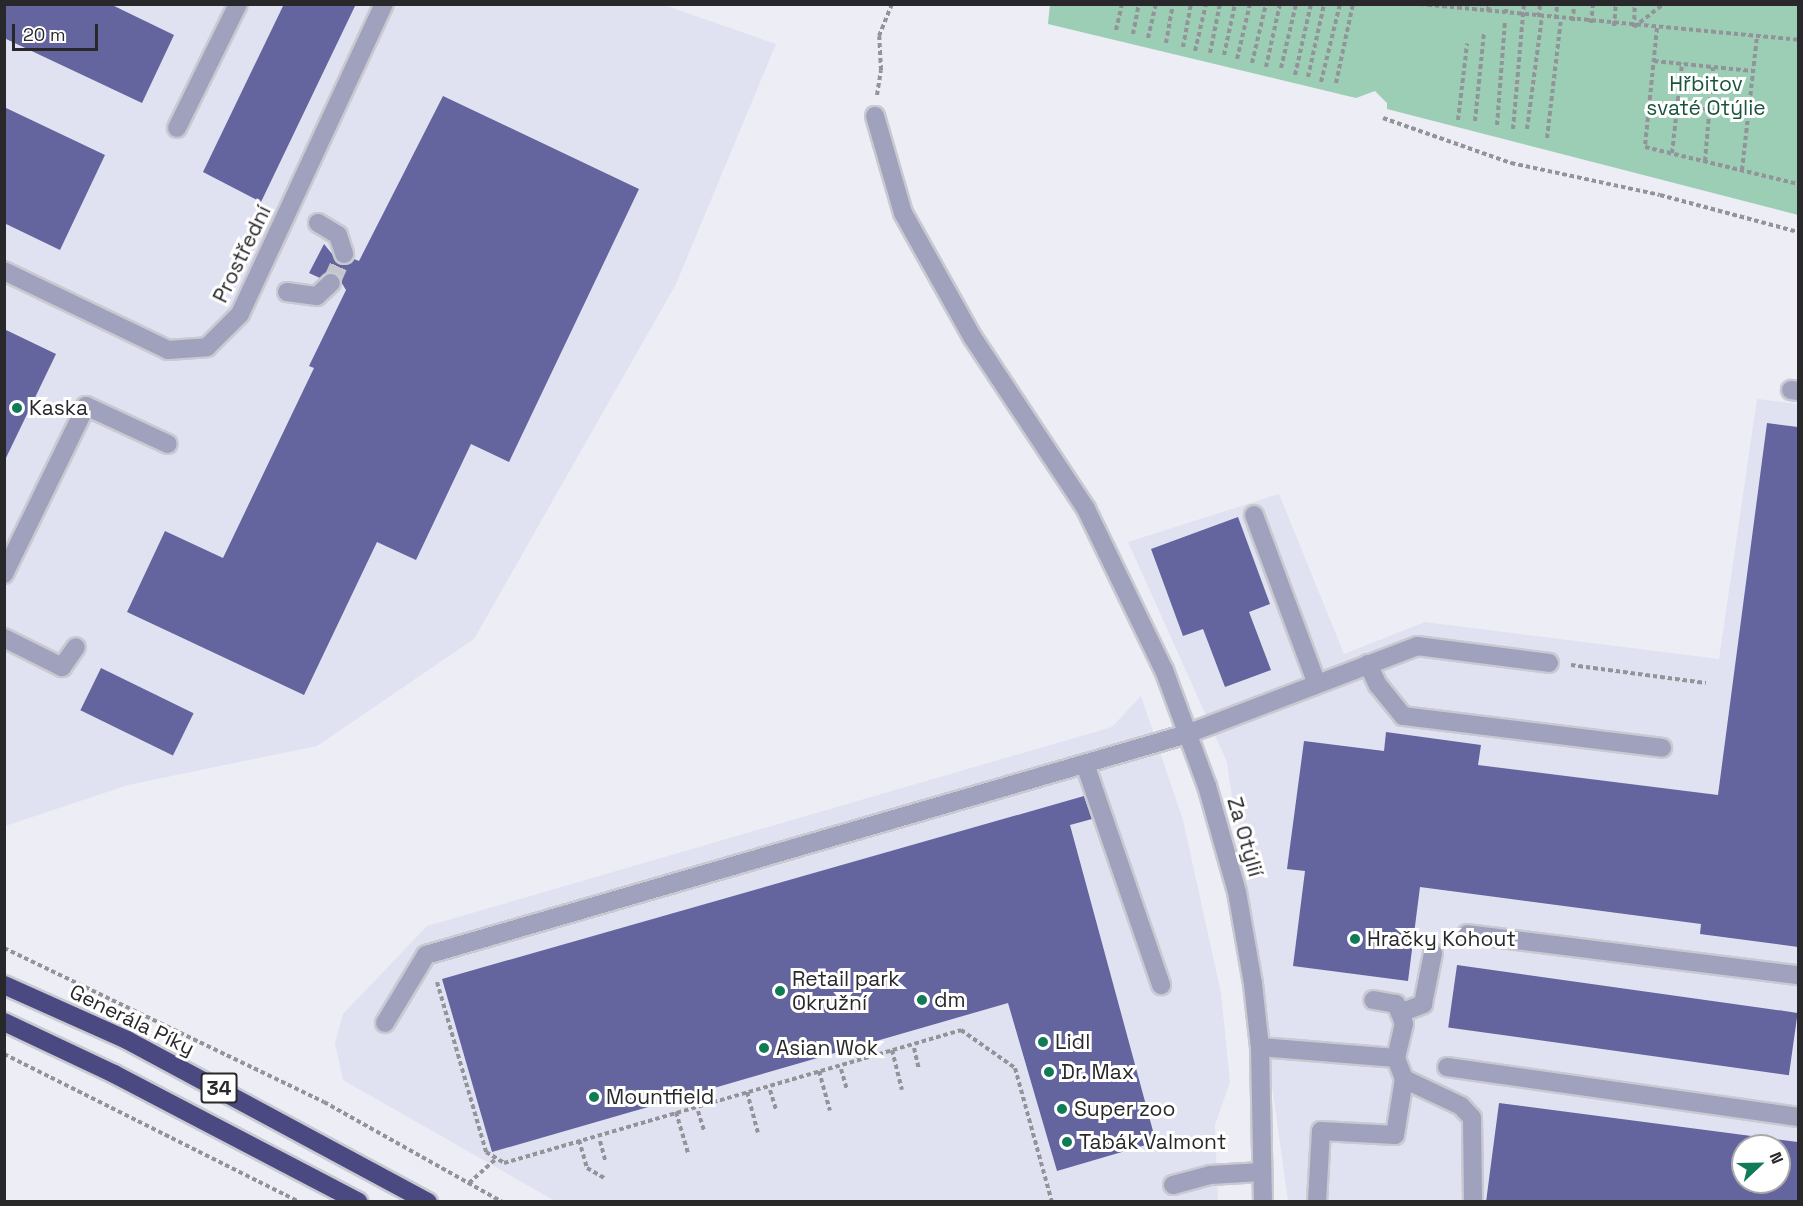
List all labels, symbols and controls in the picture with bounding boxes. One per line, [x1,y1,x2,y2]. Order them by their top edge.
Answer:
scale bar [15,12,100,50]
text: 20 m [23,23,66,46]
park label: Hřbitov svaté Otýlie [1646,71,1766,121]
street label: Prostřední [208,201,276,307]
place label: Kaska [29,395,88,421]
marker: Kaska [10,401,24,415]
street label: Za Otýlií [1222,794,1268,880]
place label: Hračky Kohout [1367,926,1516,952]
marker: Hračky Kohout [1348,932,1362,946]
place label: Retail park Okružní [792,966,899,1016]
street label: Generála Píky [65,979,199,1061]
marker: Retail park Okružní [773,984,787,998]
place label: dm [934,987,966,1013]
marker: dm [915,993,929,1007]
place label: Lidl [1055,1029,1090,1055]
place label: Asian Wok [776,1035,878,1061]
marker: Lidl [1036,1035,1050,1049]
marker: Asian Wok [757,1041,771,1055]
place label: Dr. Max [1061,1059,1135,1085]
marker: Dr. Max [1042,1065,1056,1079]
road number: 34 [200,1071,238,1105]
place label: Mountfield [606,1084,714,1110]
marker: Mountfield [587,1090,601,1104]
place label: Super zoo [1074,1096,1175,1122]
marker: Super zoo [1055,1102,1069,1116]
place label: Tabák Valmont [1079,1129,1227,1155]
north arrow [1731,1134,1791,1194]
marker: Tabák Valmont [1060,1135,1074,1149]
text: N [1765,1149,1788,1167]

